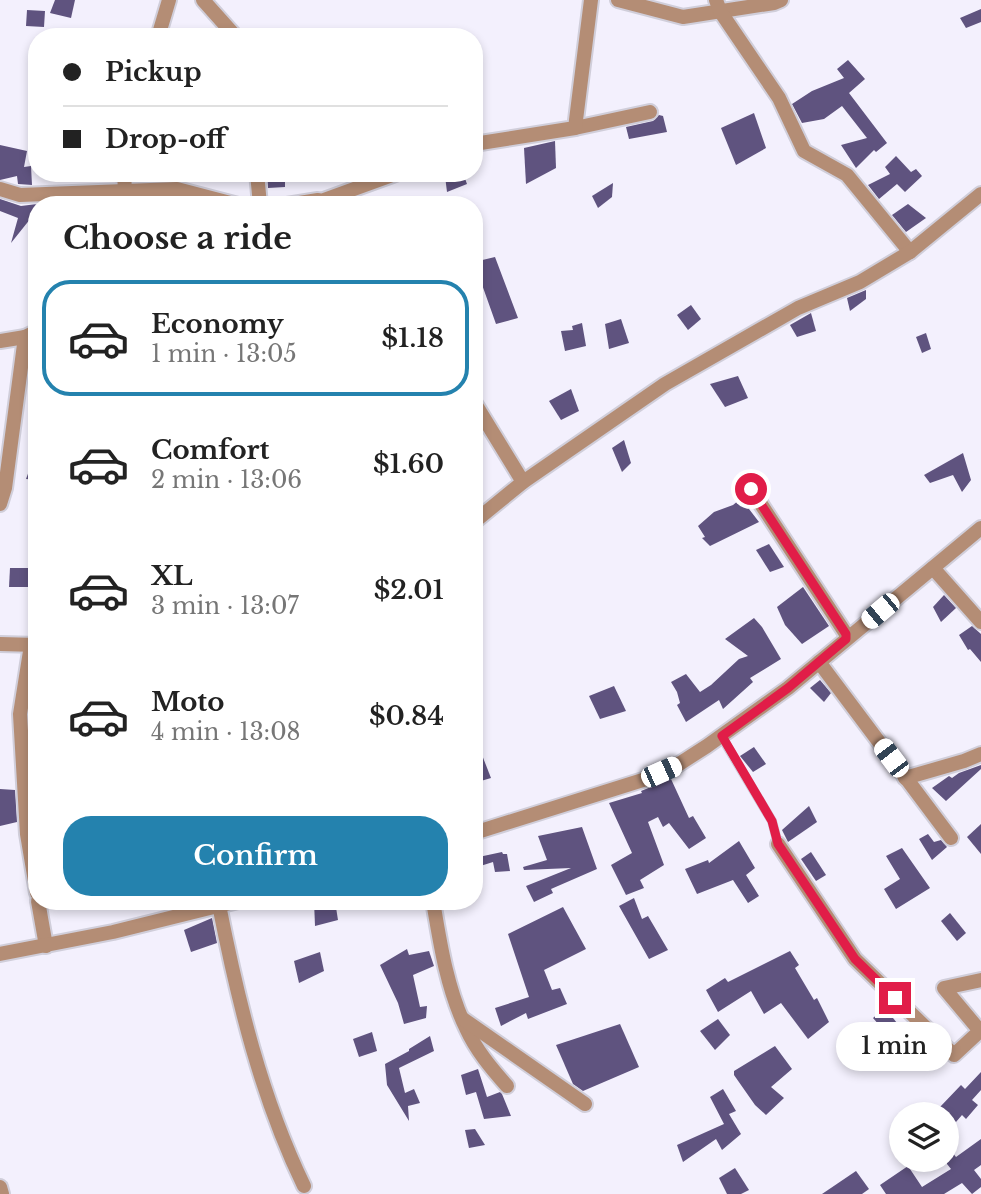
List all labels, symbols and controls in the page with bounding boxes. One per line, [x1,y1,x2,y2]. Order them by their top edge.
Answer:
text: Pickup [105,56,202,88]
text: Drop-off [105,123,226,155]
text: Choose a ride [63,218,292,258]
icon: car [67,307,130,370]
text: Economy [151,308,284,340]
text: $1.18 [382,322,444,354]
text: 1 min · 13:05 [151,340,296,368]
icon: car [67,433,130,496]
text: Comfort [151,434,269,466]
text: $1.60 [373,448,444,480]
text: 2 min · 13:06 [151,466,302,494]
route start [735,473,767,505]
icon: car [67,559,130,622]
text: XL [151,560,193,592]
text: $2.01 [374,574,444,606]
car [858,589,903,633]
text: 3 min · 13:07 [151,592,299,620]
icon: car [67,685,130,748]
text: Moto [151,686,224,718]
text: $0.84 [369,700,444,732]
text: 4 min · 13:08 [151,718,301,746]
car [870,735,913,781]
car [638,754,685,790]
button: Confirm [63,816,448,896]
route end [879,982,911,1014]
callout: 1 min [837,1023,953,1072]
text: 1 min [861,1032,927,1060]
map controls [889,1102,959,1172]
button: layers [889,1102,959,1172]

